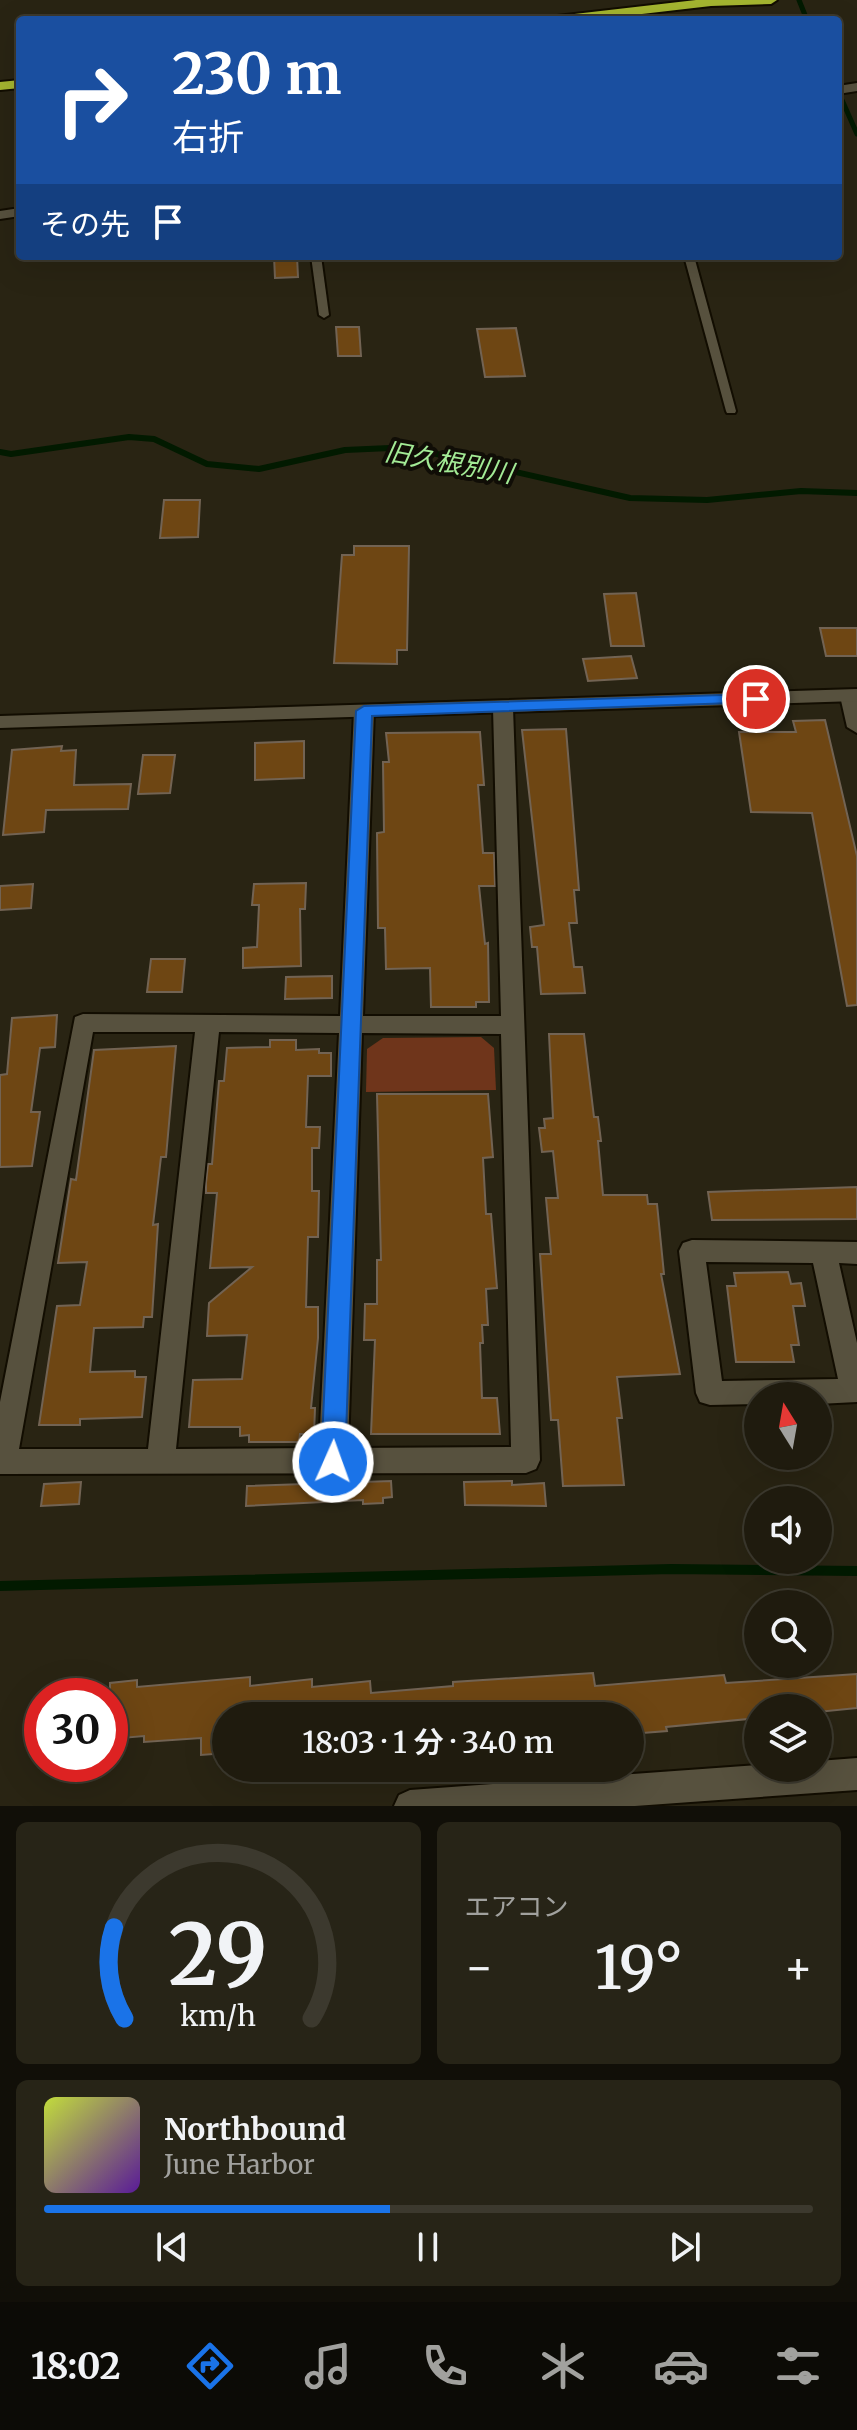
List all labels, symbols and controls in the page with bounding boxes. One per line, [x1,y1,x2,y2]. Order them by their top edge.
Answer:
text: 230 m [172,39,342,109]
icon: right [40,48,144,152]
text: 右折 [172,115,244,160]
icon: arrive [146,200,190,244]
text: その先 [40,205,130,243]
water label: 旧久根別川 [382,434,519,490]
pin [722,665,790,733]
icon: arrive [734,677,778,721]
north arrow [744,1382,832,1470]
map controls [744,1382,832,1782]
position arrow [291,1420,375,1504]
button: sound [744,1486,832,1574]
button: search [744,1590,832,1678]
speed limit sign: 30 [24,1678,128,1782]
button: layers [744,1694,832,1782]
text: 18:03 · 1 分 · 340 m [302,1723,554,1761]
text: エアコン [465,1890,569,1923]
text: 29 [169,1903,268,2008]
text: 19° [595,1930,683,2005]
text: − [465,1940,494,1995]
text: + [784,1940,813,1995]
text: km/h [180,1998,256,2034]
text: Northbound [164,2110,346,2148]
text: June Harbor [164,2148,315,2181]
icon: previous [150,2225,194,2269]
icon: pause [406,2225,450,2269]
icon: next [663,2225,707,2269]
icon: directions [182,2338,238,2394]
icon: music [300,2338,356,2394]
icon: phone [417,2338,473,2394]
icon: climate [535,2338,591,2394]
icon: car [653,2338,709,2394]
icon: filters [770,2338,826,2394]
text: 18:02 [31,2344,121,2389]

